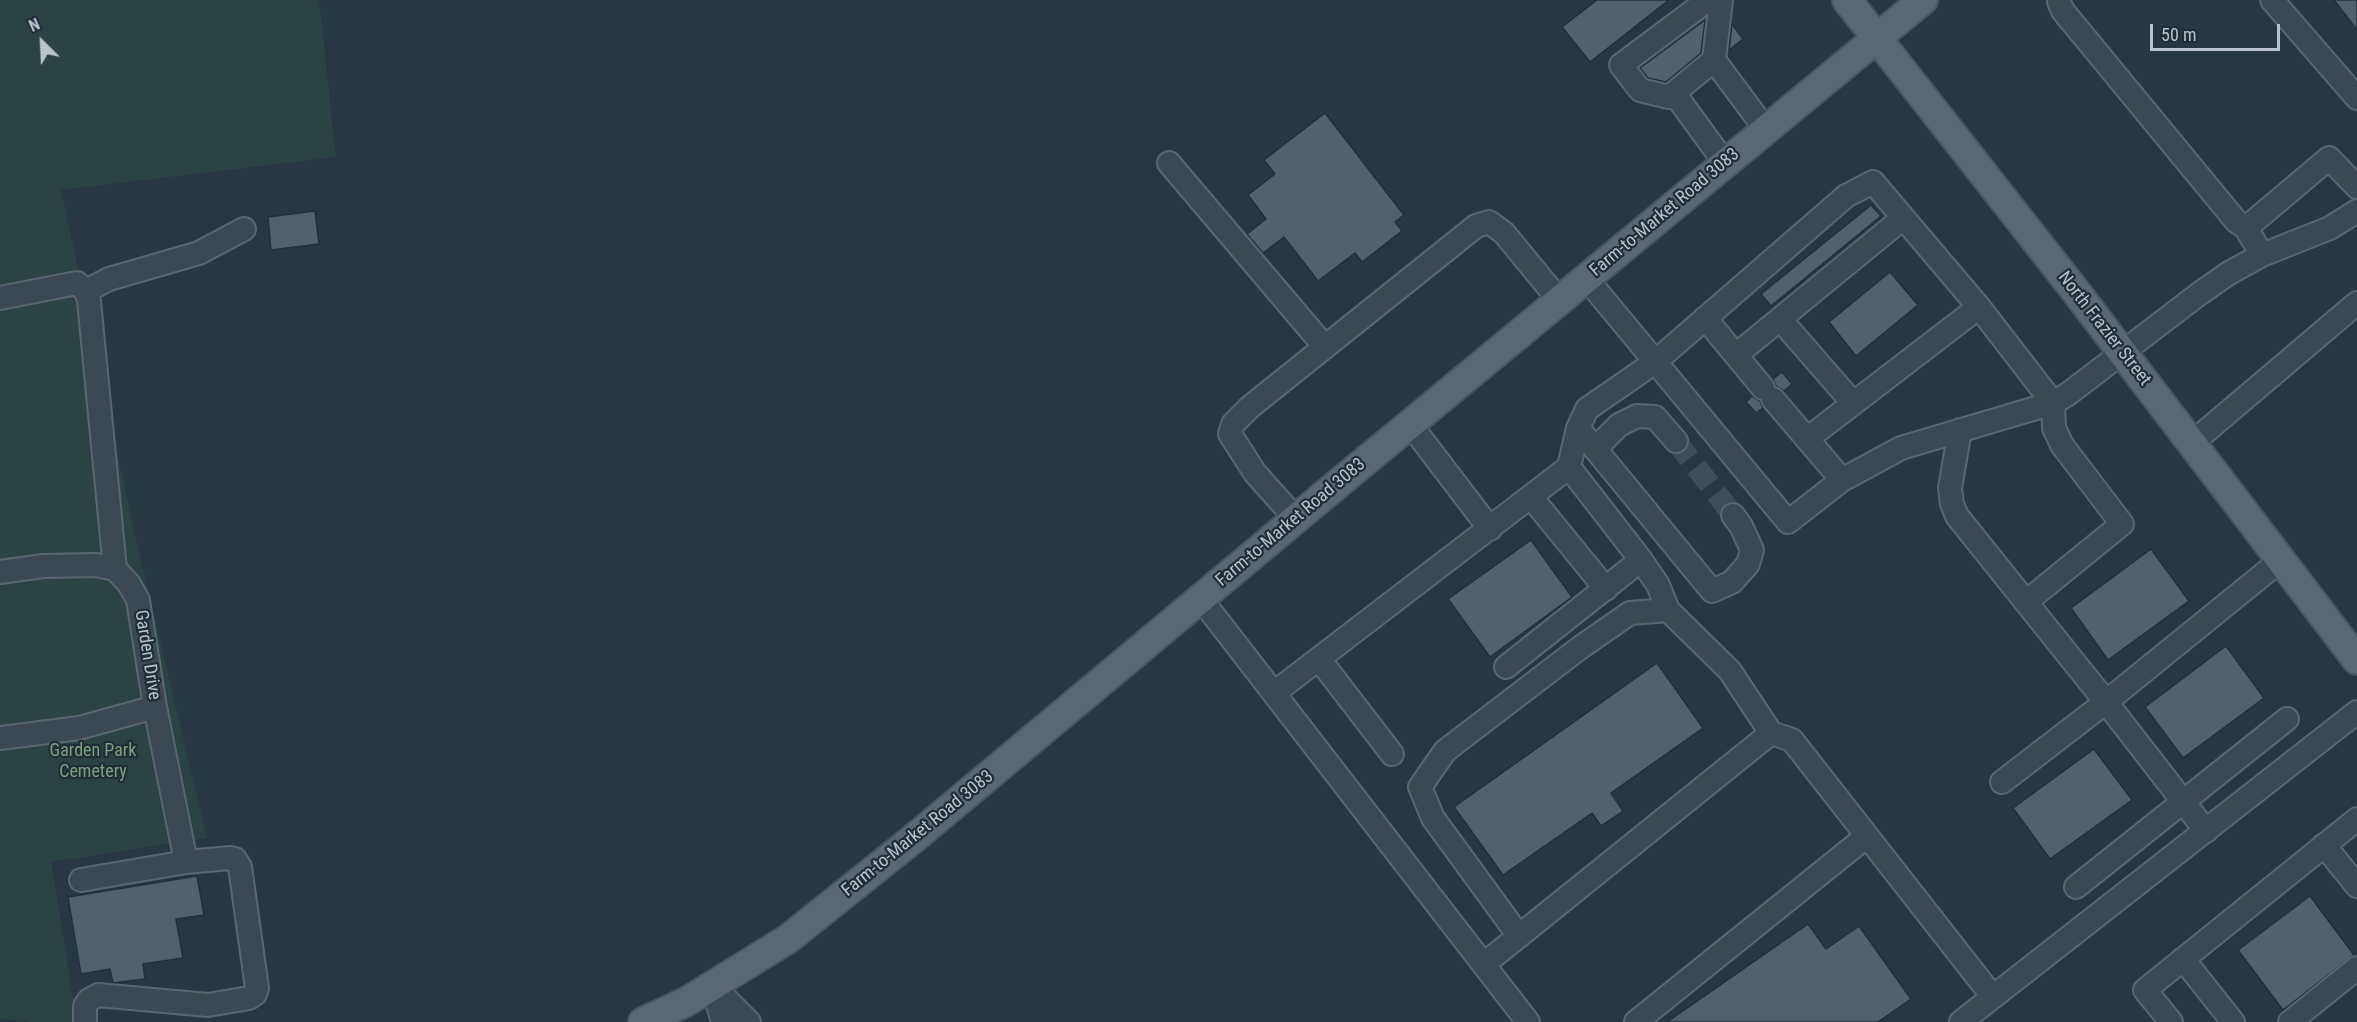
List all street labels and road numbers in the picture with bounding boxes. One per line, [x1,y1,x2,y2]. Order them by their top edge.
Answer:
street label: Farm-to-Market Road 3083 [1586,144,1744,282]
street label: North Frazier Street [2053,268,2155,390]
street label: Farm-to-Market Road 3083 [1212,454,1370,592]
street label: Garden Drive [129,609,165,701]
street label: Farm-to-Market Road 3083 [838,766,998,902]

